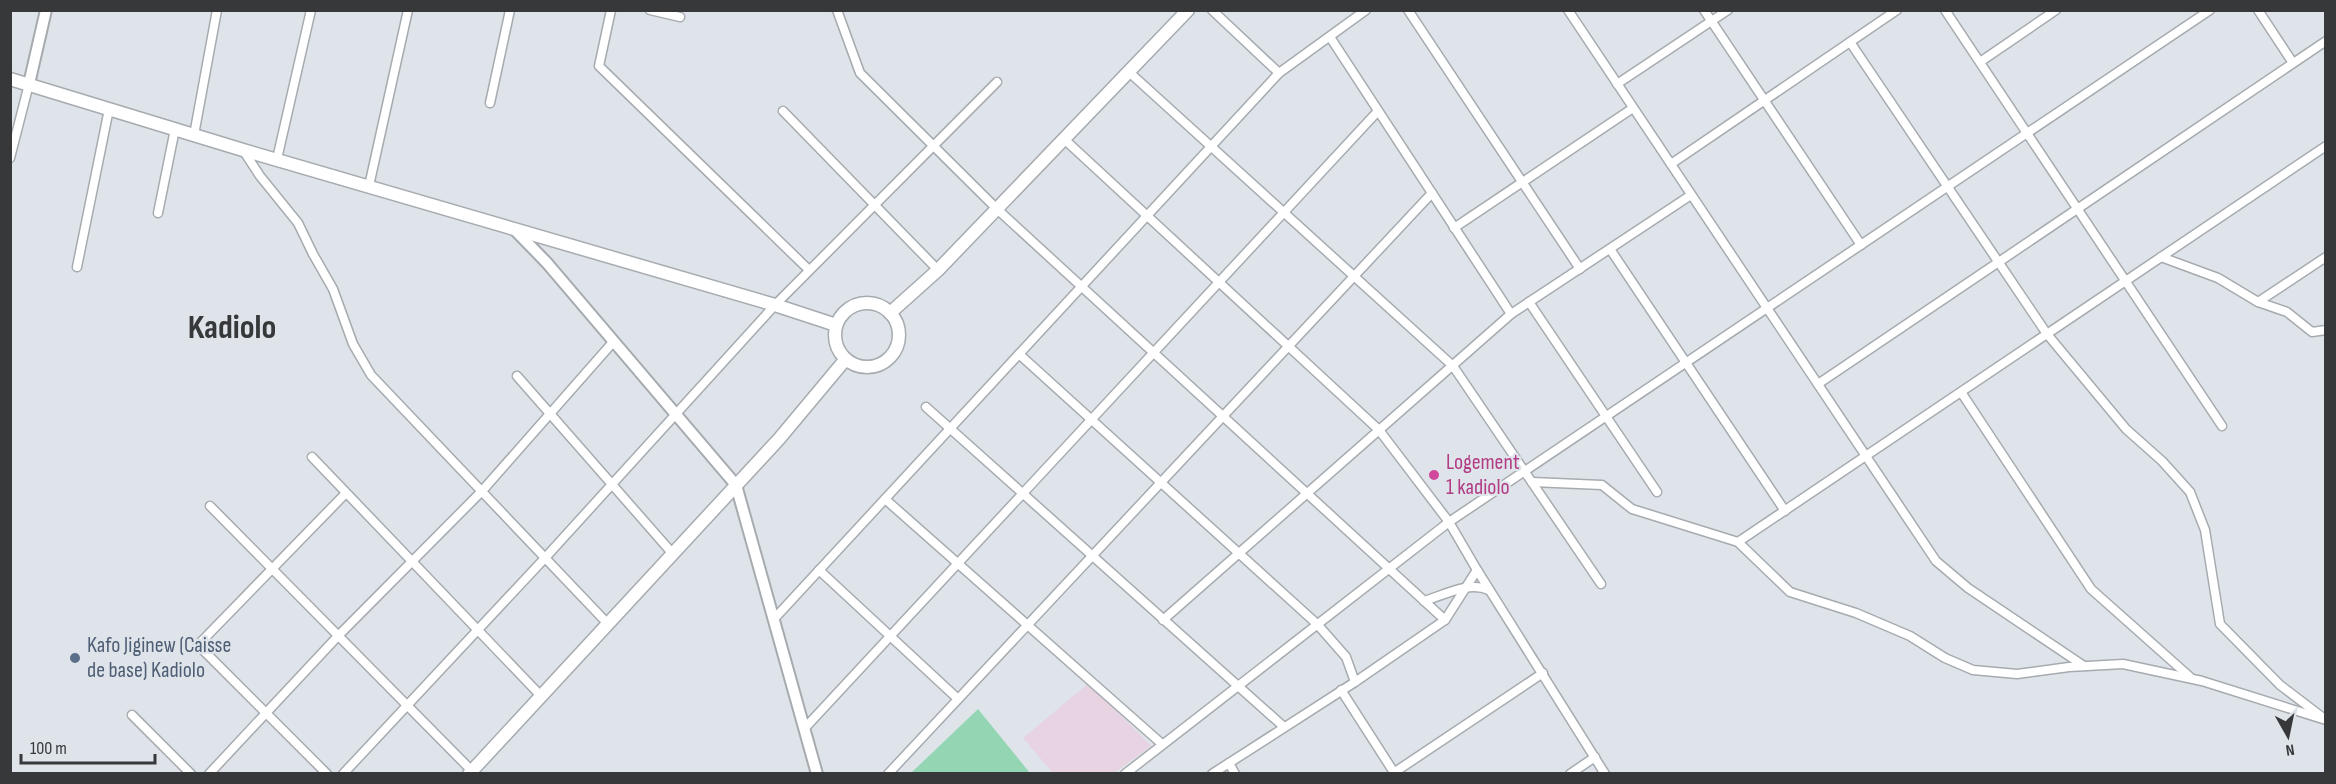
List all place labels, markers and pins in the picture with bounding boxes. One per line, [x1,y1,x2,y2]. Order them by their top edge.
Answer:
place label: Logement 1 kadiolo [1446,449,1520,501]
marker: Logement 1 kadiolo [1427,468,1441,482]
place label: Kafo Jiginew (Caisse de base) Kadiolo [87,632,231,684]
marker: Kafo Jiginew (Caisse de base) Kadiolo [68,651,82,665]

